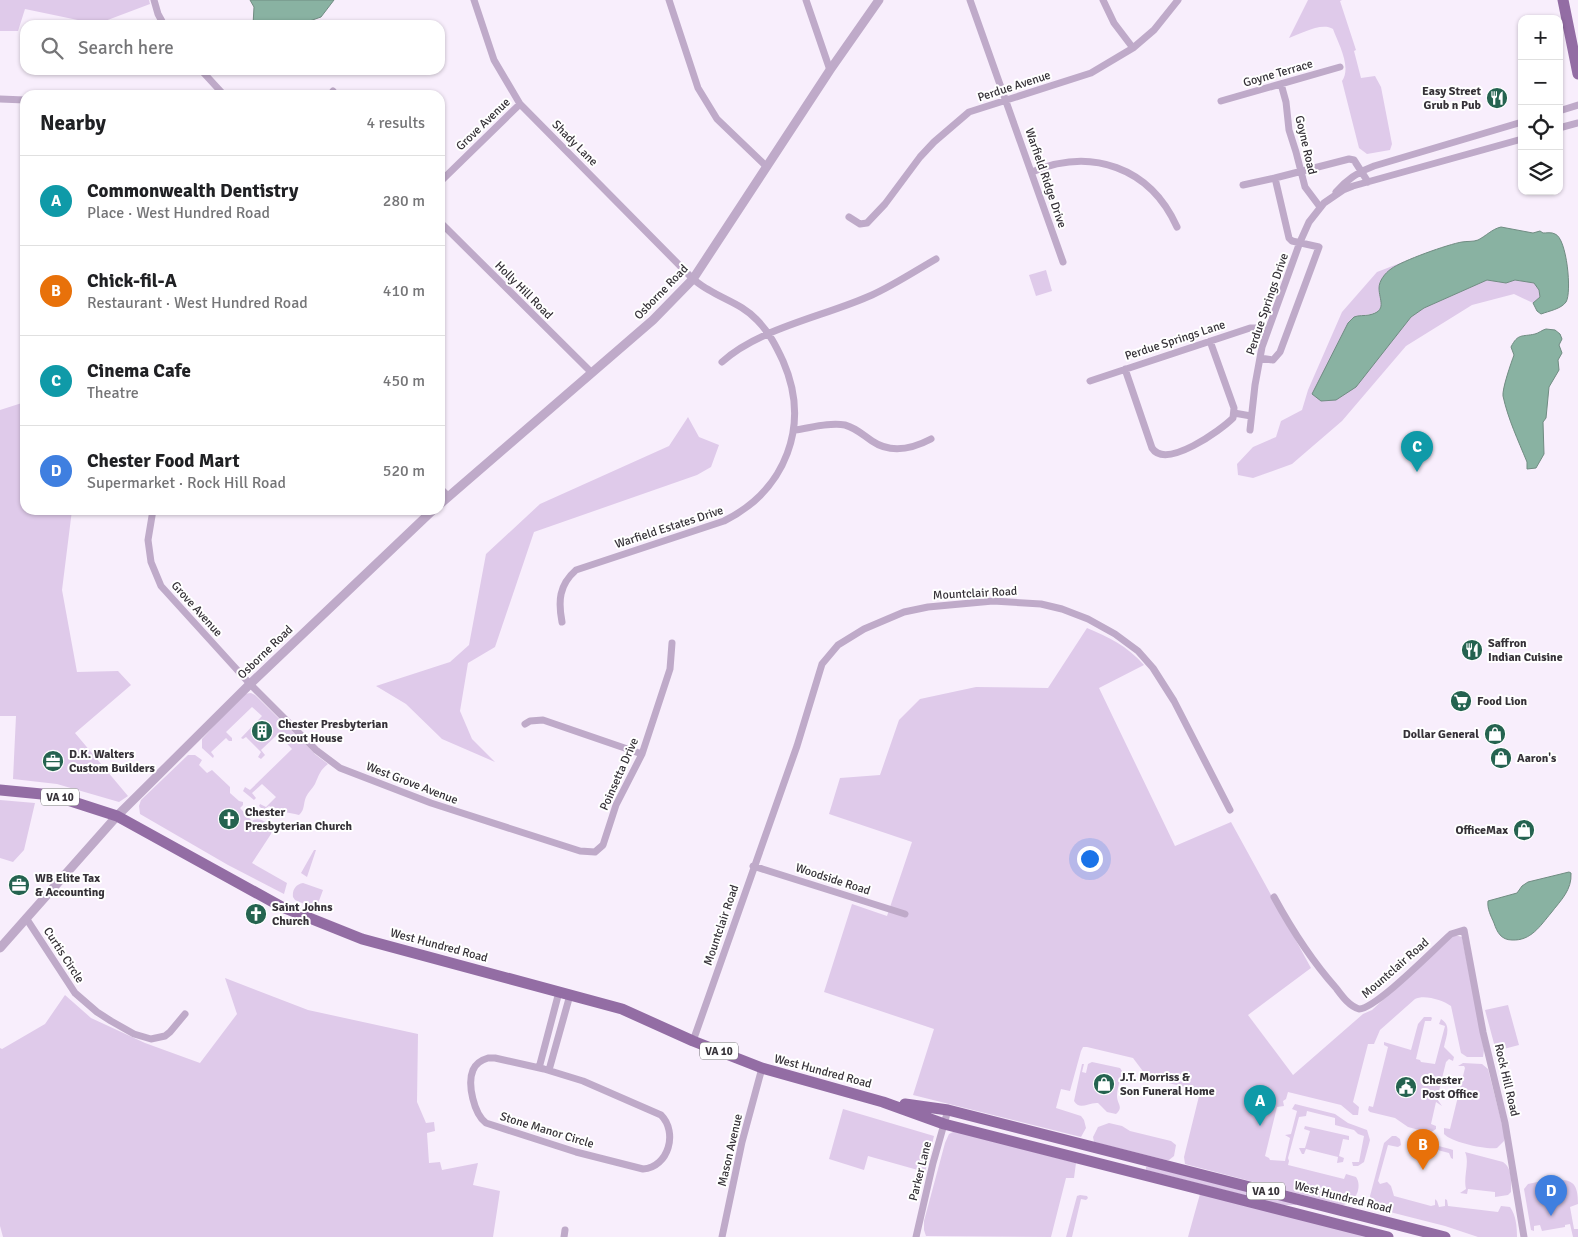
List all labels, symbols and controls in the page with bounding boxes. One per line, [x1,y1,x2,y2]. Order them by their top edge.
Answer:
map controls [1518,15,1563,195]
button: + [1518,15,1563,60]
search box [20,20,445,75]
icon: search [38,34,66,62]
text: Search here [78,36,174,60]
street label: Goyne Terrace [1242,56,1315,91]
button: − [1518,60,1563,105]
street label: Perdue Avenue [976,68,1053,105]
place label: Easy Street Grub n Pub [1422,84,1482,113]
restaurant icon: Easy Street Grub n Pub [1485,86,1509,110]
street label: Grove Avenue [453,95,514,154]
button: locate [1518,105,1563,150]
text: Nearby [40,110,106,136]
text: 4 results [366,113,425,133]
street label: Goyne Road [1291,114,1320,176]
street label: Shady Lane [549,117,601,169]
street label: Warfield Ridge Drive [1021,126,1070,230]
button: layers [1518,150,1563,195]
text: Commonwealth Dentistry [87,179,298,203]
text: A [51,191,61,211]
text: 280 m [383,191,425,211]
text: Place · West Hundred Road [87,203,270,223]
street label: Perdue Springs Drive [1243,251,1292,357]
street label: Holly Hill Road [491,258,556,323]
street label: Osborne Road [631,262,691,323]
text: Chick-fil-A [87,269,177,293]
text: B [51,281,61,301]
text: 410 m [383,281,425,301]
text: Restaurant · West Hundred Road [87,293,308,313]
street label: Perdue Springs Lane [1123,317,1227,364]
text: Cinema Cafe [87,359,191,383]
text: C [51,371,61,391]
text: 450 m [383,371,425,391]
text: Theatre [87,383,139,403]
pin: C [1401,431,1433,472]
text: Chester Food Mart [87,449,240,473]
text: D [51,461,61,481]
text: 520 m [383,461,425,481]
text: Supermarket · Rock Hill Road [87,473,286,493]
street label: Warfield Estates Drive [613,503,725,552]
street label: Grove Avenue [168,578,225,640]
street label: Mountclair Road [932,584,1018,603]
street label: Osborne Road [235,622,296,682]
place label: Saffron Indian Cuisine [1488,636,1563,665]
restaurant icon: Saffron Indian Cuisine [1460,638,1484,662]
supermarket icon: Food Lion [1449,689,1473,713]
place label: Food Lion [1477,694,1528,709]
place label: Chester Presbyterian Scout House [278,717,388,746]
building icon: Chester Presbyterian Scout House [250,719,274,743]
shop icon: Dollar General [1483,722,1507,746]
place label: Dollar General [1403,727,1479,742]
street label: Poinsetta Drive [597,736,642,813]
shop icon: Aaron's [1489,746,1513,770]
place label: D.K. Walters Custom Builders [69,747,156,776]
office icon: D.K. Walters Custom Builders [41,749,65,773]
place label: Aaron's [1517,751,1557,766]
street label: West Grove Avenue [364,759,460,808]
road number: VA 10 [41,789,79,806]
place label: Chester Presbyterian Church [245,805,353,834]
church icon: Chester Presbyterian Church [217,807,241,831]
shop icon: OfficeMax [1512,818,1536,842]
place label: OfficeMax [1455,823,1508,838]
your location [1077,846,1103,872]
street label: Woodside Road [794,860,872,899]
place label: WB Elite Tax & Accounting [35,871,105,900]
office icon: WB Elite Tax & Accounting [7,873,31,897]
street label: Mountclair Road [701,883,742,968]
place label: Saint Johns Church [272,900,333,929]
church icon: Saint Johns Church [244,902,268,926]
street label: Curtis Circle [40,925,87,986]
street label: West Hundred Road [388,925,489,966]
street label: Mountclair Road [1359,935,1432,1002]
road number: VA 10 [700,1042,738,1060]
street label: Rock Hill Road [1491,1042,1522,1118]
street label: West Hundred Road [772,1051,873,1092]
place label: J.T. Morriss & Son Funeral Home [1120,1070,1215,1099]
shop icon: J.T. Morriss & Son Funeral Home [1092,1072,1116,1096]
place label: Chester Post Office [1422,1073,1478,1102]
public building icon: Chester Post Office [1394,1075,1418,1099]
pin: A [1244,1085,1276,1126]
street label: Stone Manor Circle [498,1109,596,1152]
street label: Mason Avenue [715,1112,746,1188]
pin: B [1407,1129,1439,1170]
street label: Parker Lane [906,1140,935,1202]
pin: D [1535,1175,1567,1216]
street label: West Hundred Road [1292,1178,1393,1217]
road number: VA 10 [1247,1182,1285,1200]

